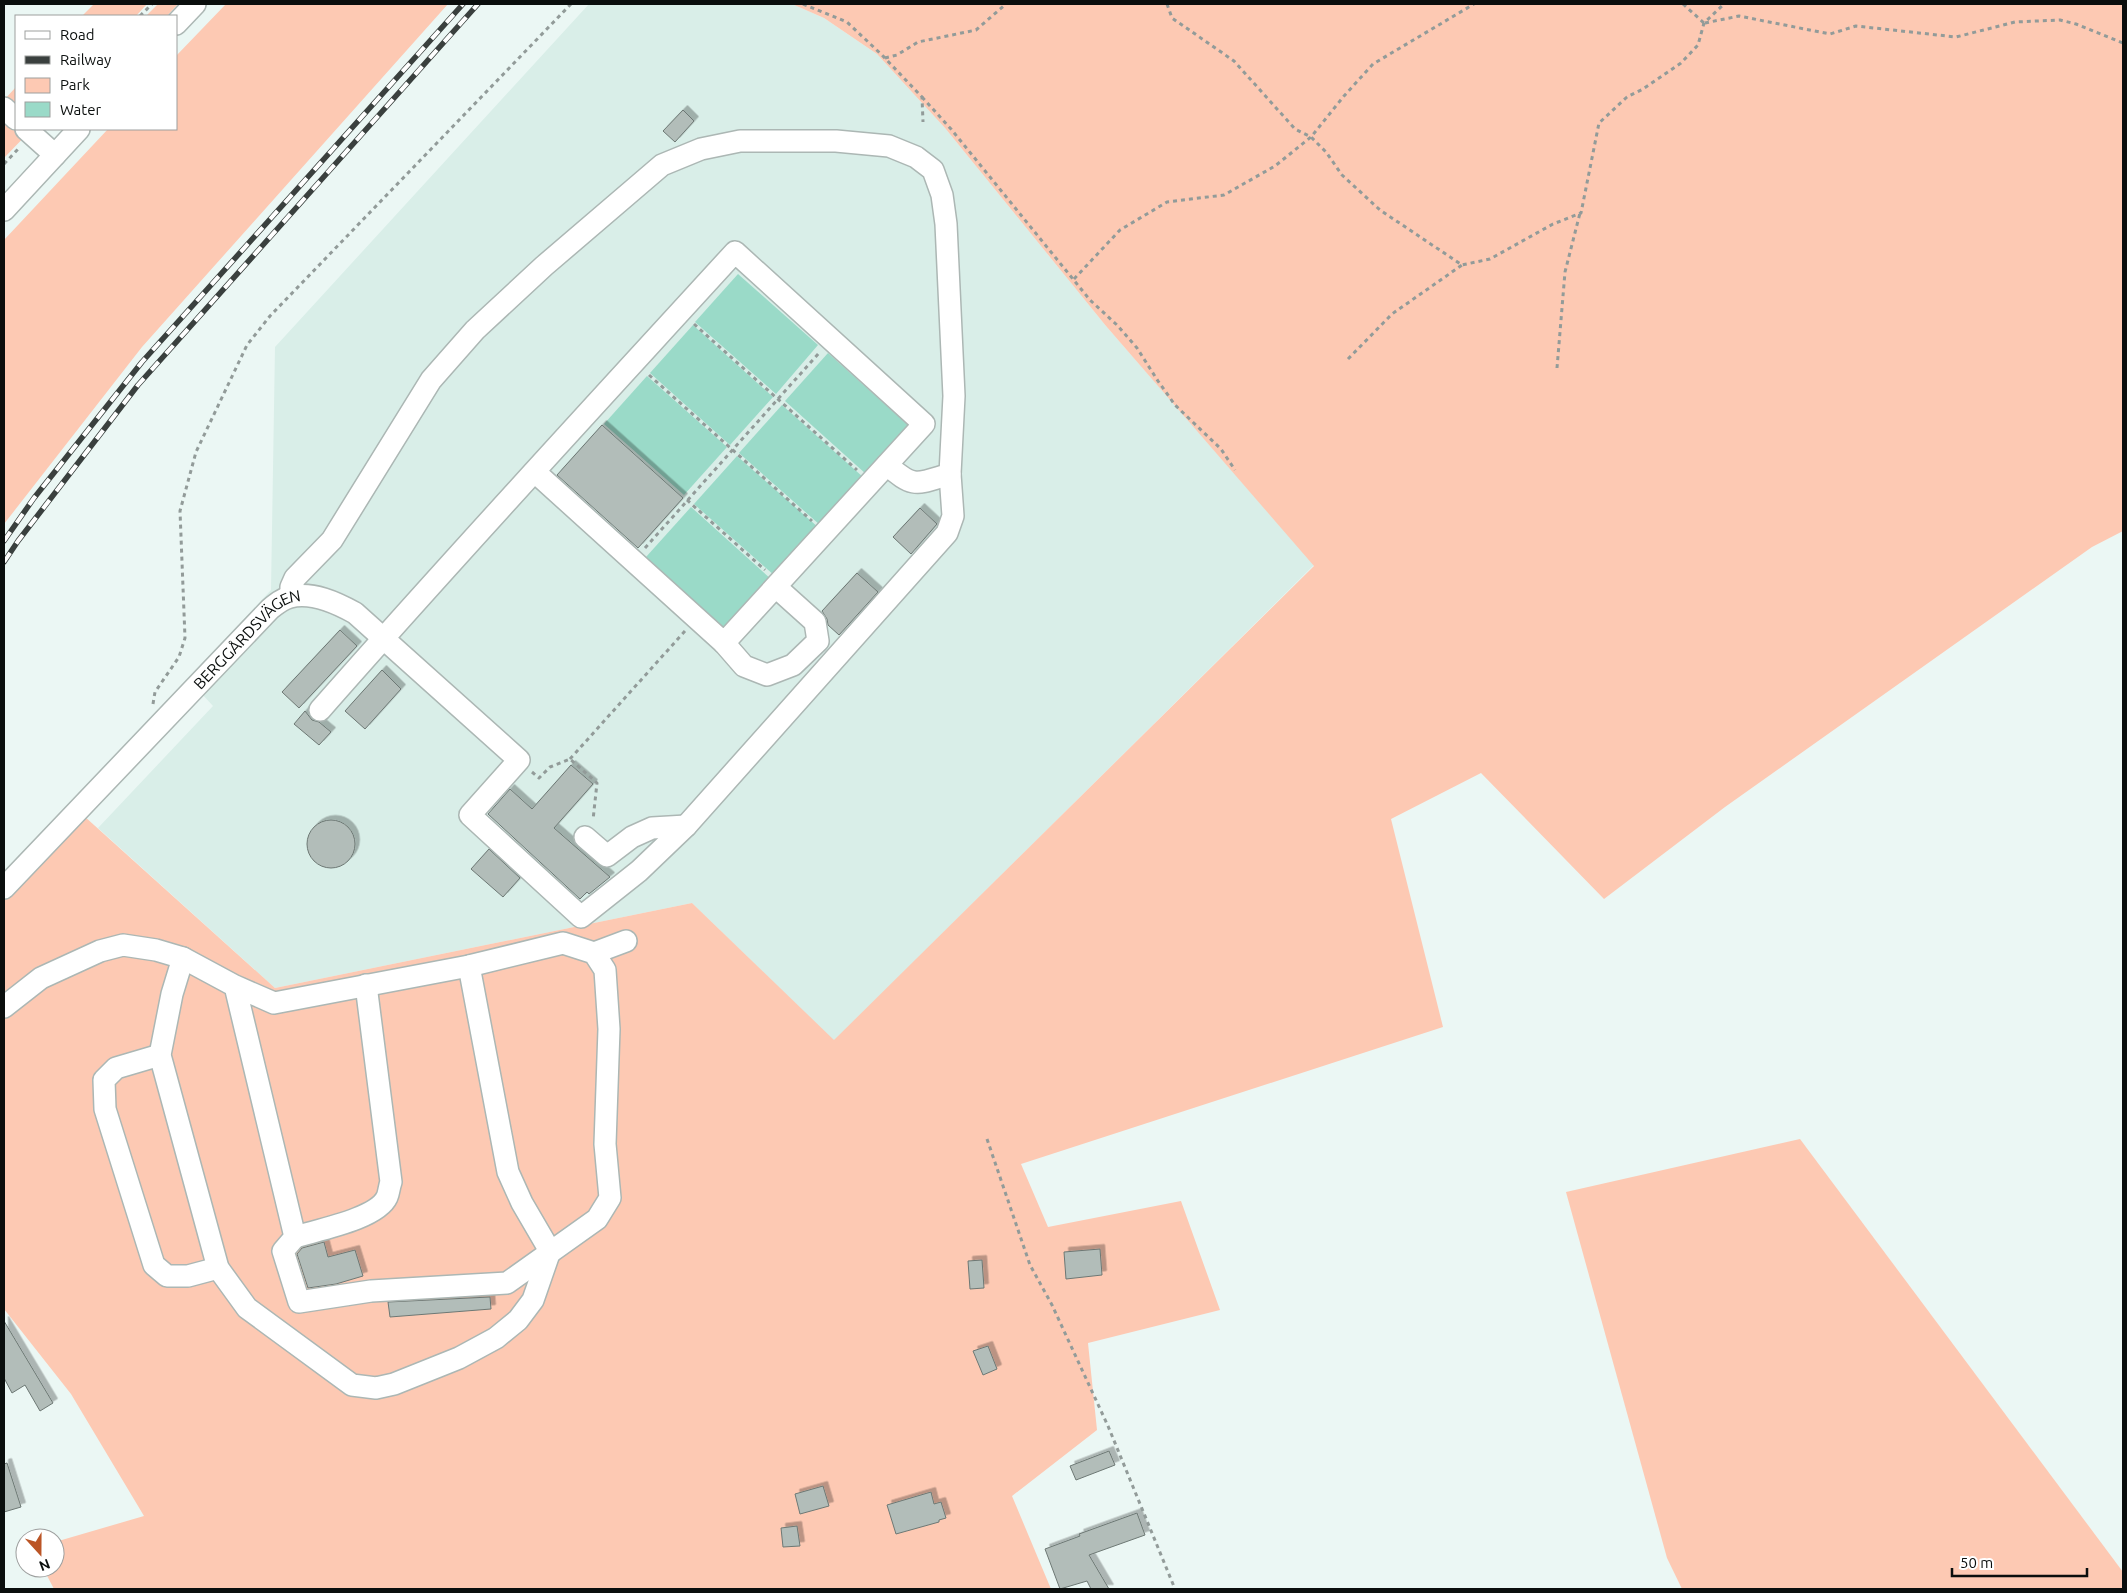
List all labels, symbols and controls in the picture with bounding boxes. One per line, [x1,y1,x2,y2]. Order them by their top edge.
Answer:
legend [15,15,178,130]
text: Road [60,26,95,43]
text: Railway [60,51,111,68]
text: Park [60,76,90,93]
text: Water [60,101,101,118]
street label: BERGGÅRDSVÄGEN [190,586,302,693]
north arrow [15,1528,65,1578]
scale bar [1952,1546,2087,1578]
text: 50 m [1960,1554,1993,1571]
text: N [37,1556,52,1574]

